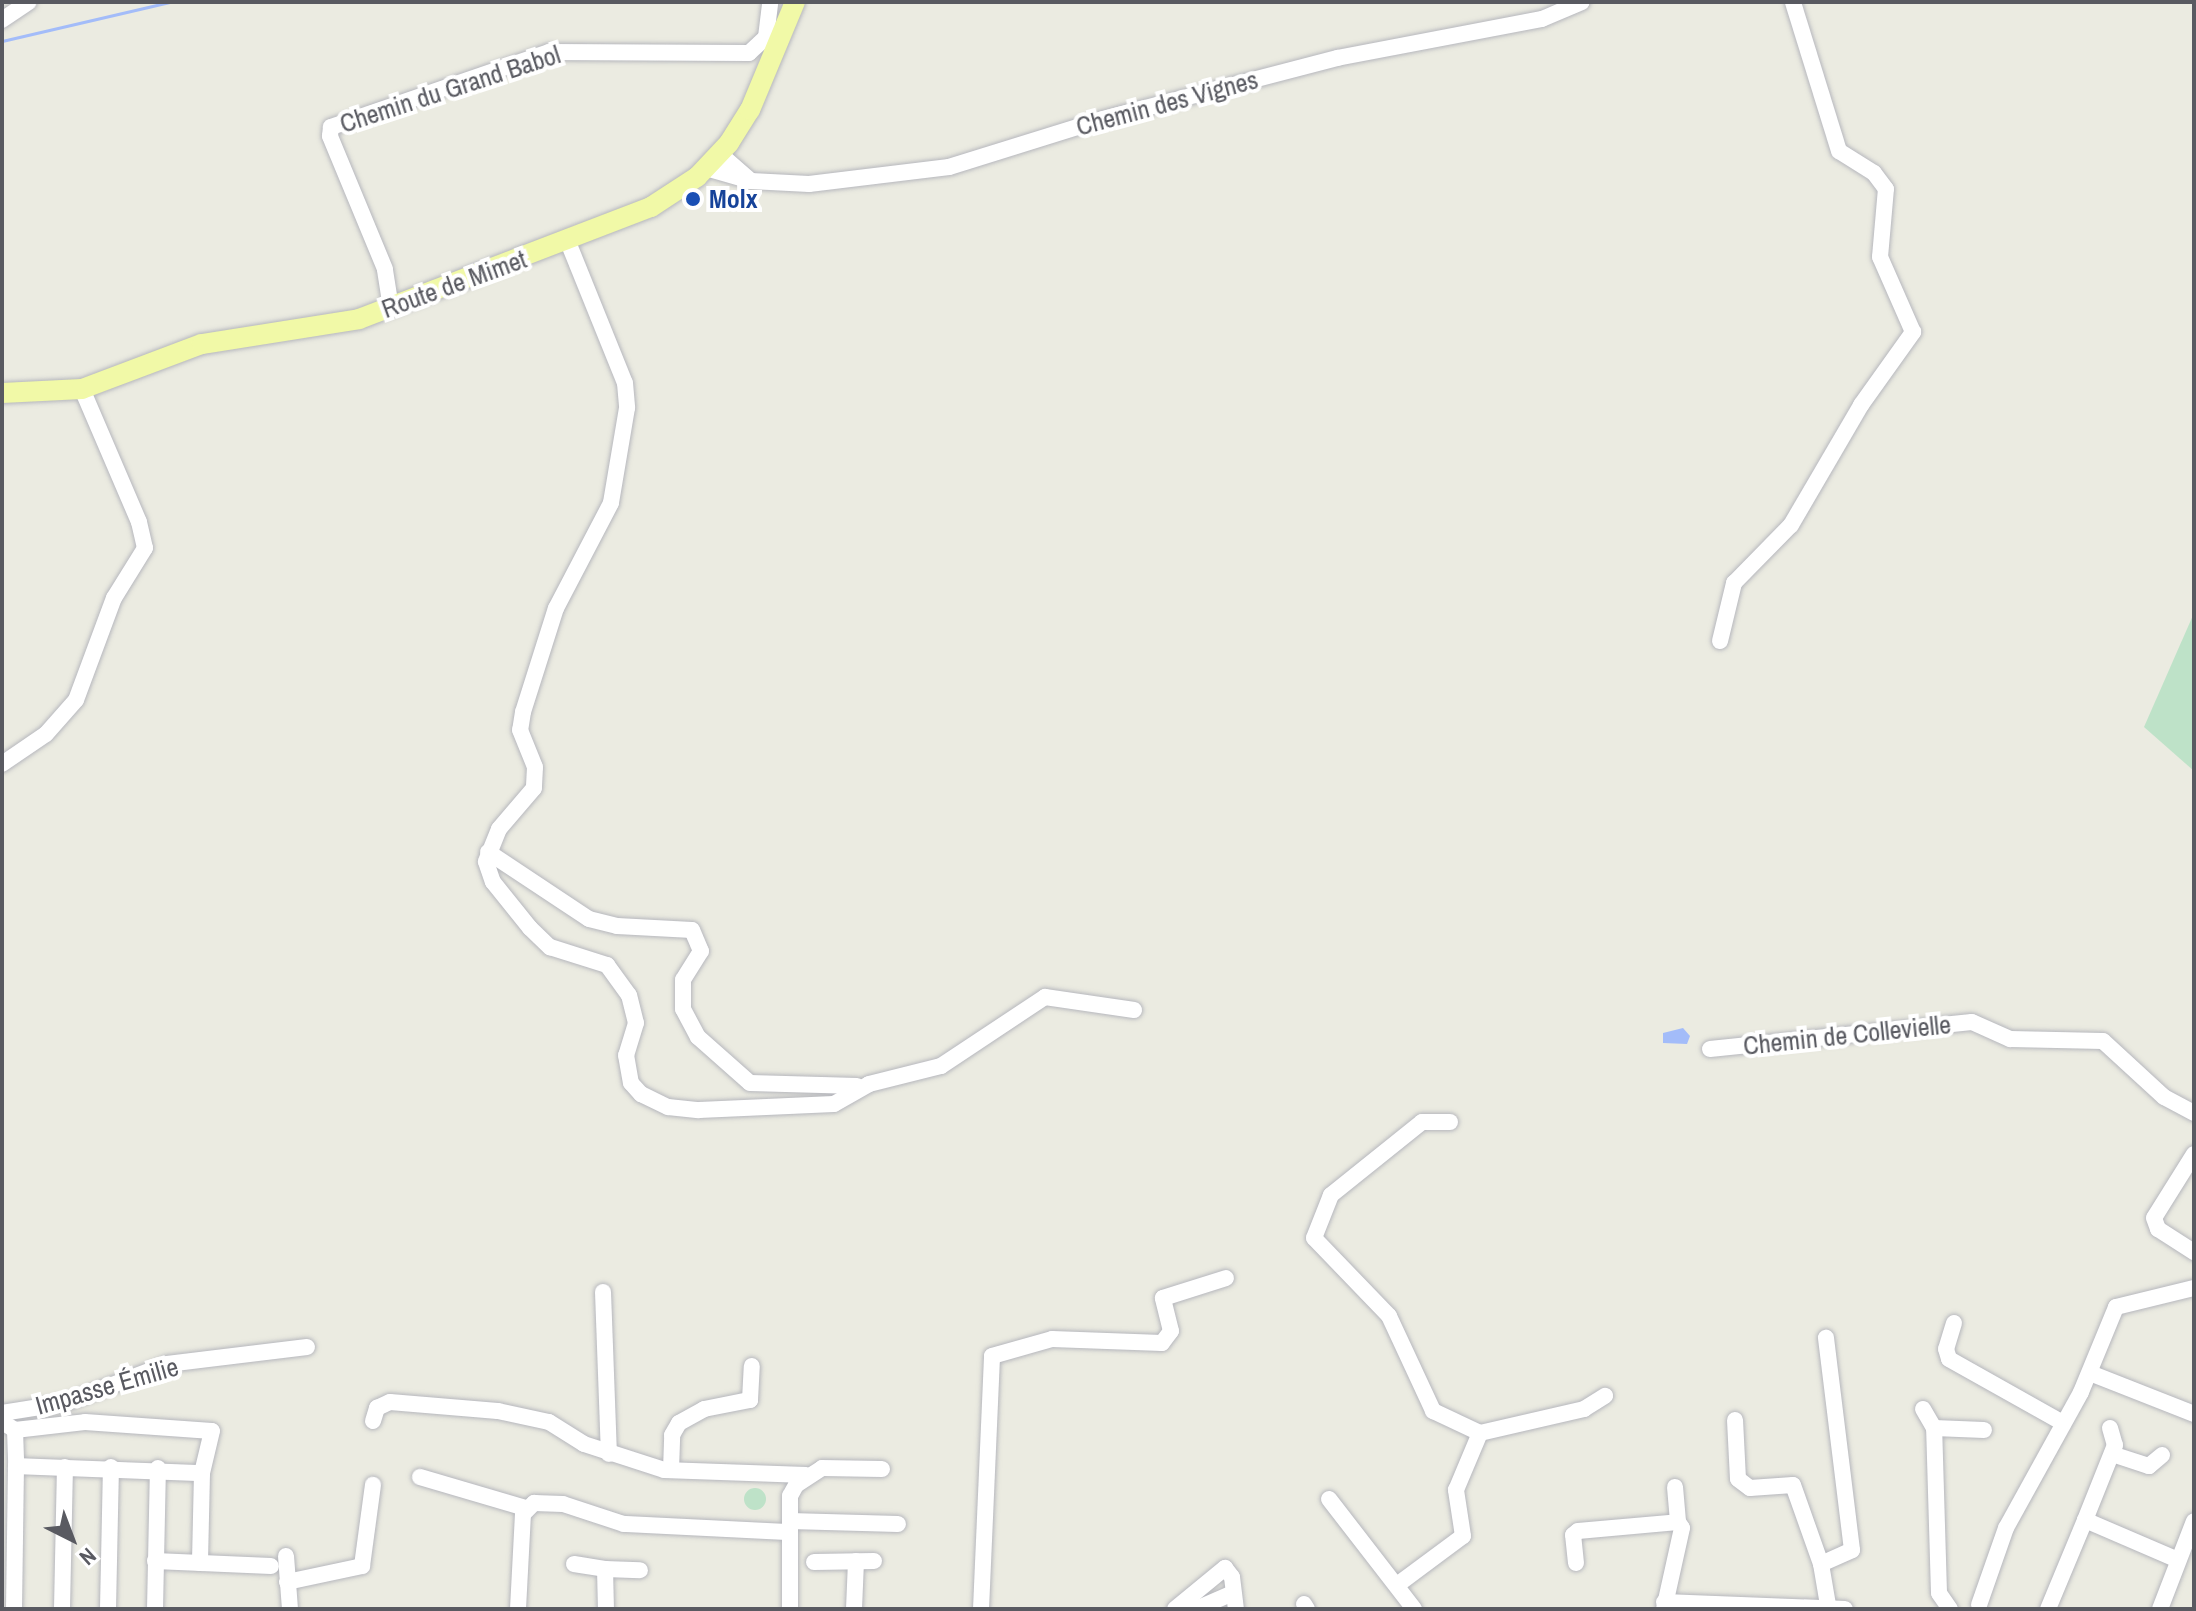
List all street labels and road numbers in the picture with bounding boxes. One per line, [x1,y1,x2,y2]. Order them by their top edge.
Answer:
street label: Chemin du Grand Babol [336,39,564,139]
street label: Chemin des Vignes [1073,64,1261,142]
street label: Route de Mimet [377,243,531,325]
street label: Chemin de Collevielle [1742,1009,1952,1061]
street label: Impasse Émilie [32,1351,182,1421]

